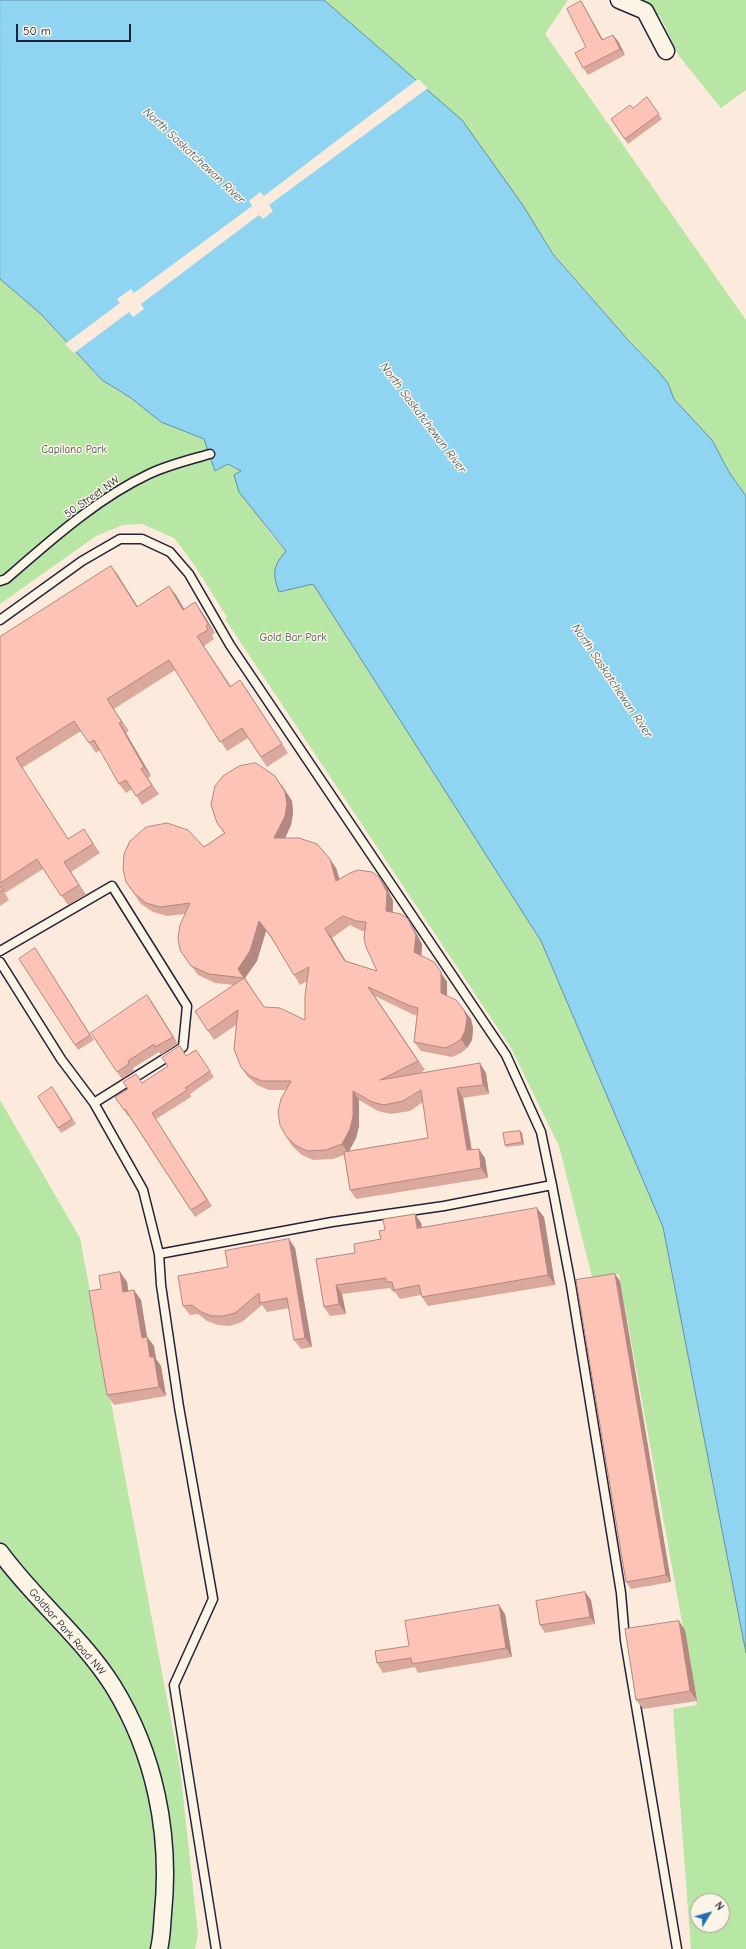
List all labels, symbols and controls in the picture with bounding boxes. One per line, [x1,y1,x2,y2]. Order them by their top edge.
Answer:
scale bar [18,16,133,42]
text: 50 m [23,24,51,38]
water label: North Saskatchewan River [140,105,248,207]
water label: North Saskatchewan River [377,360,469,476]
park label: Capilano Park [41,443,107,457]
street label: 50 Street NW [62,473,122,521]
water label: North Saskatchewan River [568,621,656,741]
park label: Gold Bar Park [259,631,327,645]
street label: Goldbar Park Road NW [26,1586,108,1678]
north arrow [690,1893,730,1933]
text: N [712,1899,727,1913]

